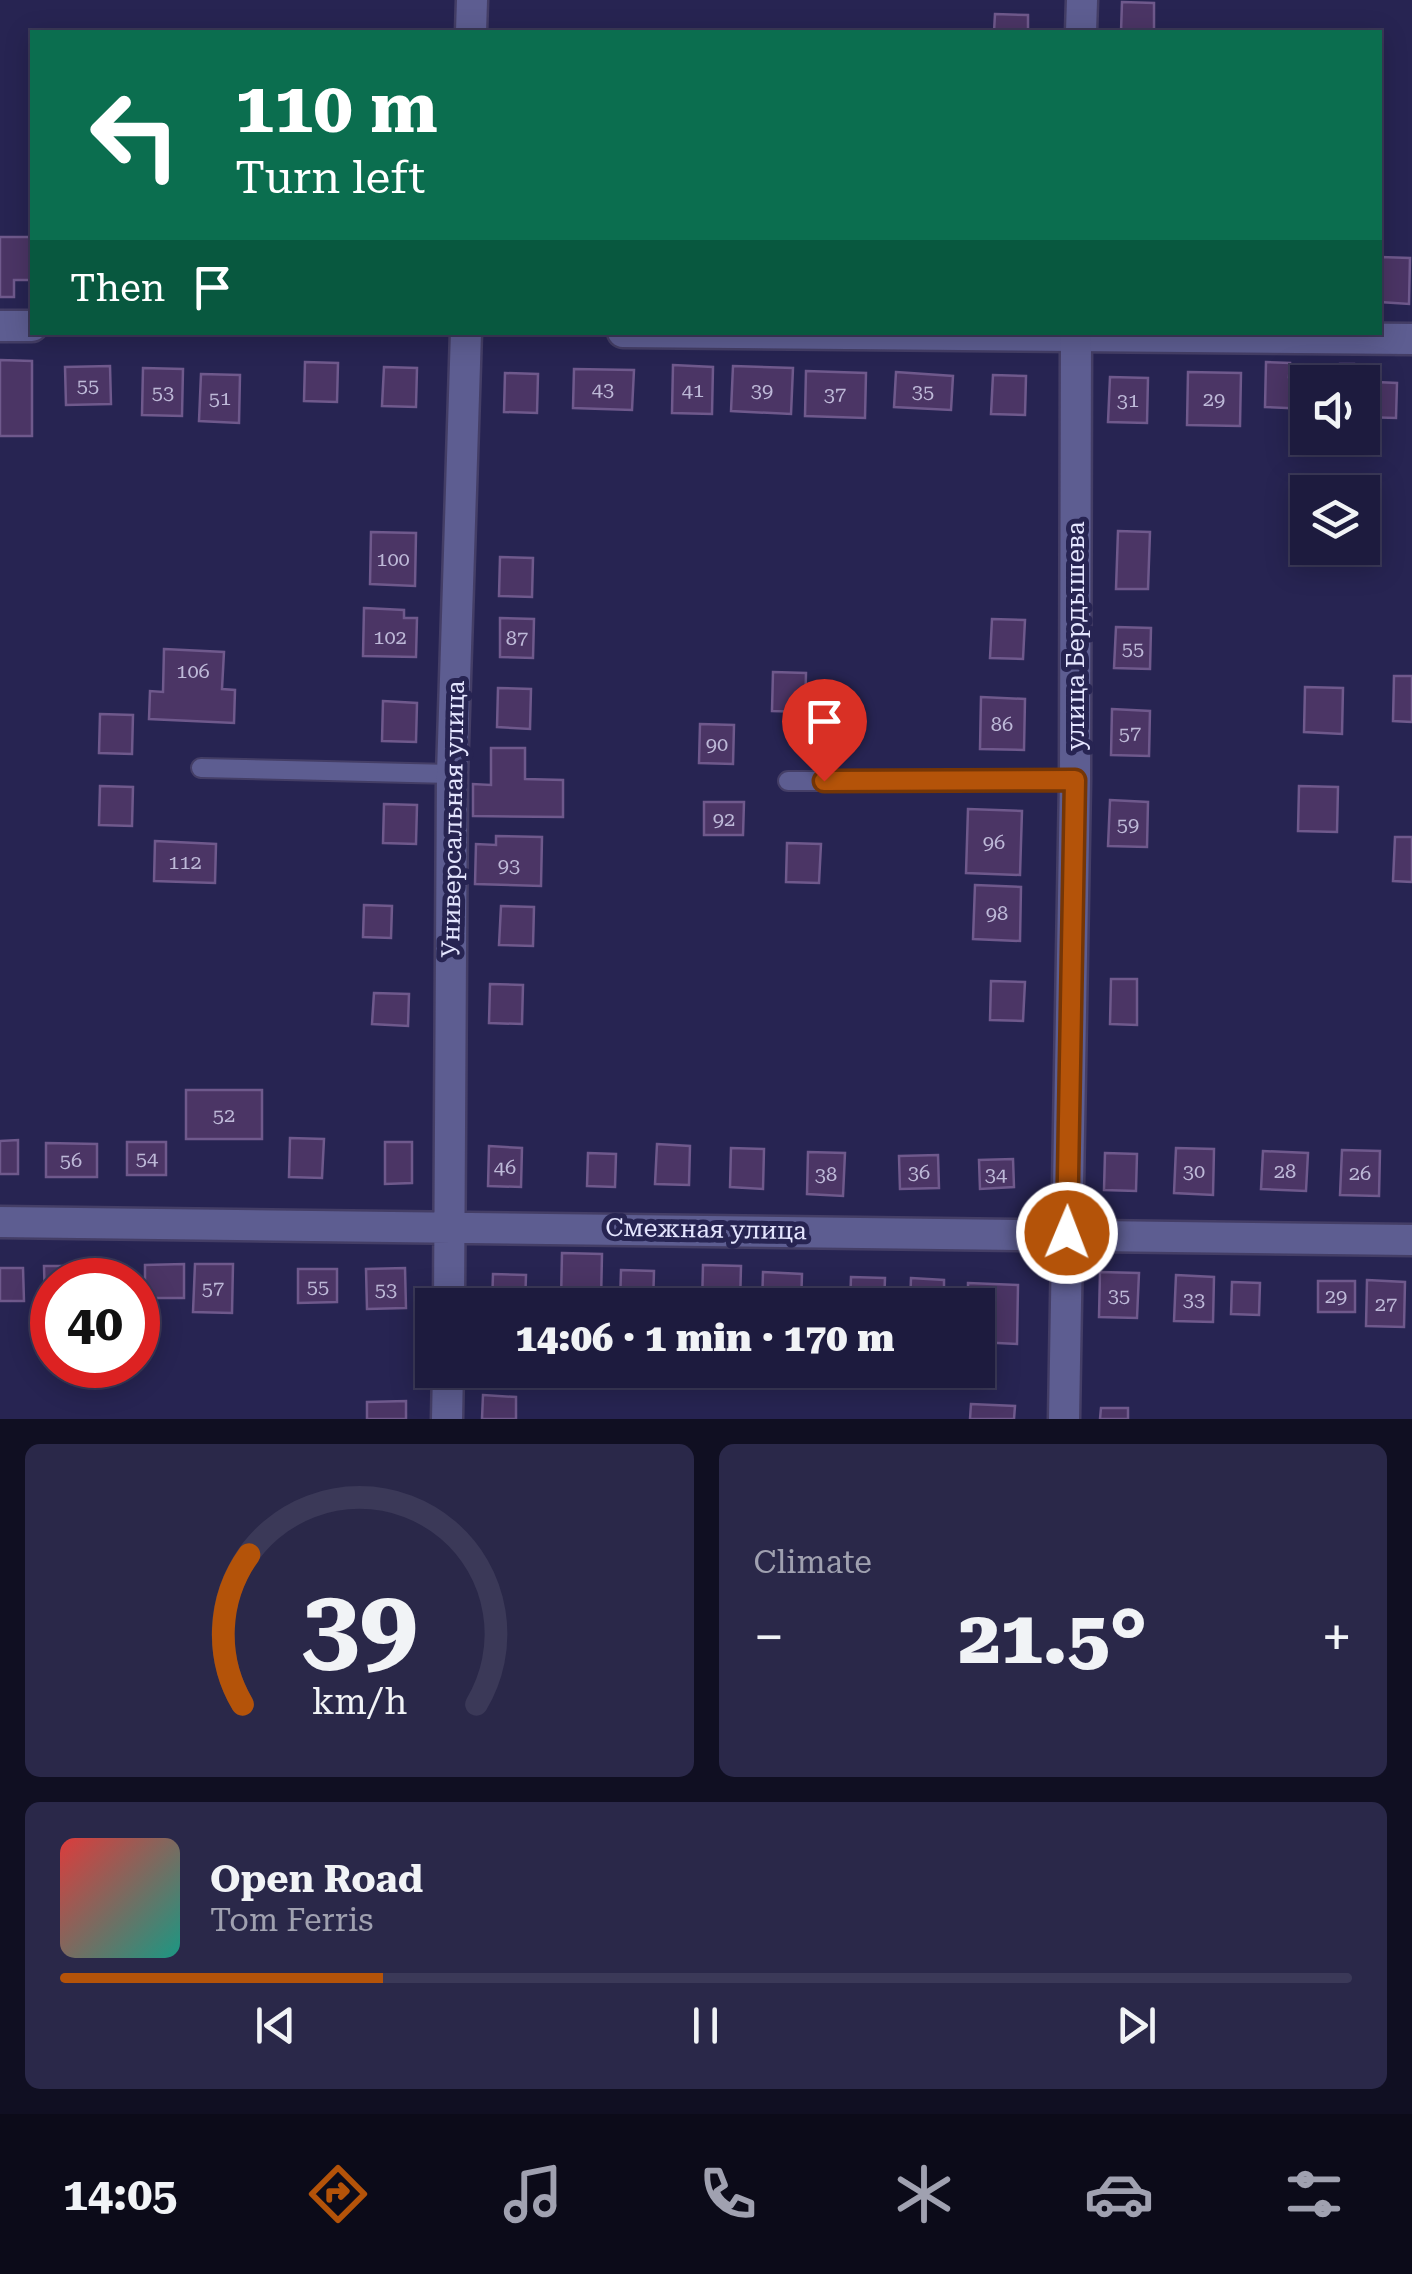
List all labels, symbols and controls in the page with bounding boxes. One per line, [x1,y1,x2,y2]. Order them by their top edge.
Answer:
text: 110 m [235,67,438,149]
icon: left [70,70,200,200]
text: Turn left [235,151,425,204]
icon: arrive [185,260,240,315]
text: Then [70,266,165,310]
map controls [1290,365,1380,565]
button: sound [1290,365,1380,455]
house number: 55 [77,373,99,397]
house number: 43 [592,377,614,401]
house number: 41 [682,378,704,402]
house number: 39 [751,378,773,402]
house number: 35 [912,379,934,403]
house number: 53 [152,380,174,404]
house number: 37 [824,382,846,406]
house number: 51 [209,386,231,410]
house number: 29 [1203,387,1225,411]
house number: 31 [1117,388,1139,412]
button: layers [1290,475,1380,565]
street label: улица Бердышева [1061,521,1090,751]
house number: 100 [376,547,410,571]
house number: 102 [373,625,407,649]
house number: 87 [506,626,528,650]
house number: 55 [1122,636,1144,660]
house number: 106 [176,659,210,683]
pin [782,679,867,782]
street label: Универсальная улица [436,680,470,958]
icon: arrive [797,694,852,749]
house number: 86 [991,712,1013,736]
house number: 57 [1119,721,1141,745]
house number: 90 [706,732,728,756]
house number: 92 [713,807,735,831]
house number: 59 [1117,812,1139,836]
house number: 96 [983,830,1005,854]
house number: 112 [168,850,202,874]
house number: 93 [498,853,520,877]
house number: 98 [986,901,1008,925]
house number: 52 [213,1103,235,1127]
house number: 54 [136,1146,159,1170]
house number: 56 [60,1148,82,1172]
house number: 46 [494,1155,516,1179]
house number: 30 [1183,1159,1205,1183]
house number: 28 [1274,1159,1296,1183]
house number: 36 [908,1160,930,1184]
house number: 26 [1349,1161,1371,1185]
house number: 38 [815,1162,837,1186]
house number: 34 [985,1162,1008,1186]
position arrow [1015,1181,1119,1285]
street label: Смежная улица [605,1213,807,1245]
speed limit sign: 40 [30,1258,160,1388]
house number: 55 [307,1274,329,1298]
house number: 57 [202,1276,224,1300]
house number: 53 [375,1277,397,1301]
house number: 35 [1108,1283,1130,1307]
house number: 29 [1325,1284,1347,1308]
house number: 33 [1183,1287,1205,1311]
house number: 27 [1375,1292,1397,1316]
text: 14:06 · 1 min · 170 m [515,1316,895,1360]
text: Climate [754,1543,872,1581]
text: 39 [301,1566,417,1687]
text: 21.5° [958,1593,1147,1681]
text: − [754,1605,784,1669]
text: + [1321,1605,1352,1669]
text: km/h [311,1681,407,1723]
text: Open Road [210,1857,423,1901]
text: Tom Ferris [210,1901,373,1939]
icon: previous [248,1998,303,2053]
icon: pause [678,1998,733,2053]
icon: next [1109,1998,1164,2053]
icon: directions [303,2159,373,2229]
icon: music [498,2159,568,2229]
icon: phone [693,2159,763,2229]
icon: climate [889,2159,959,2229]
icon: car [1084,2159,1154,2229]
icon: filters [1279,2159,1349,2229]
text: 14:05 [63,2168,178,2221]

